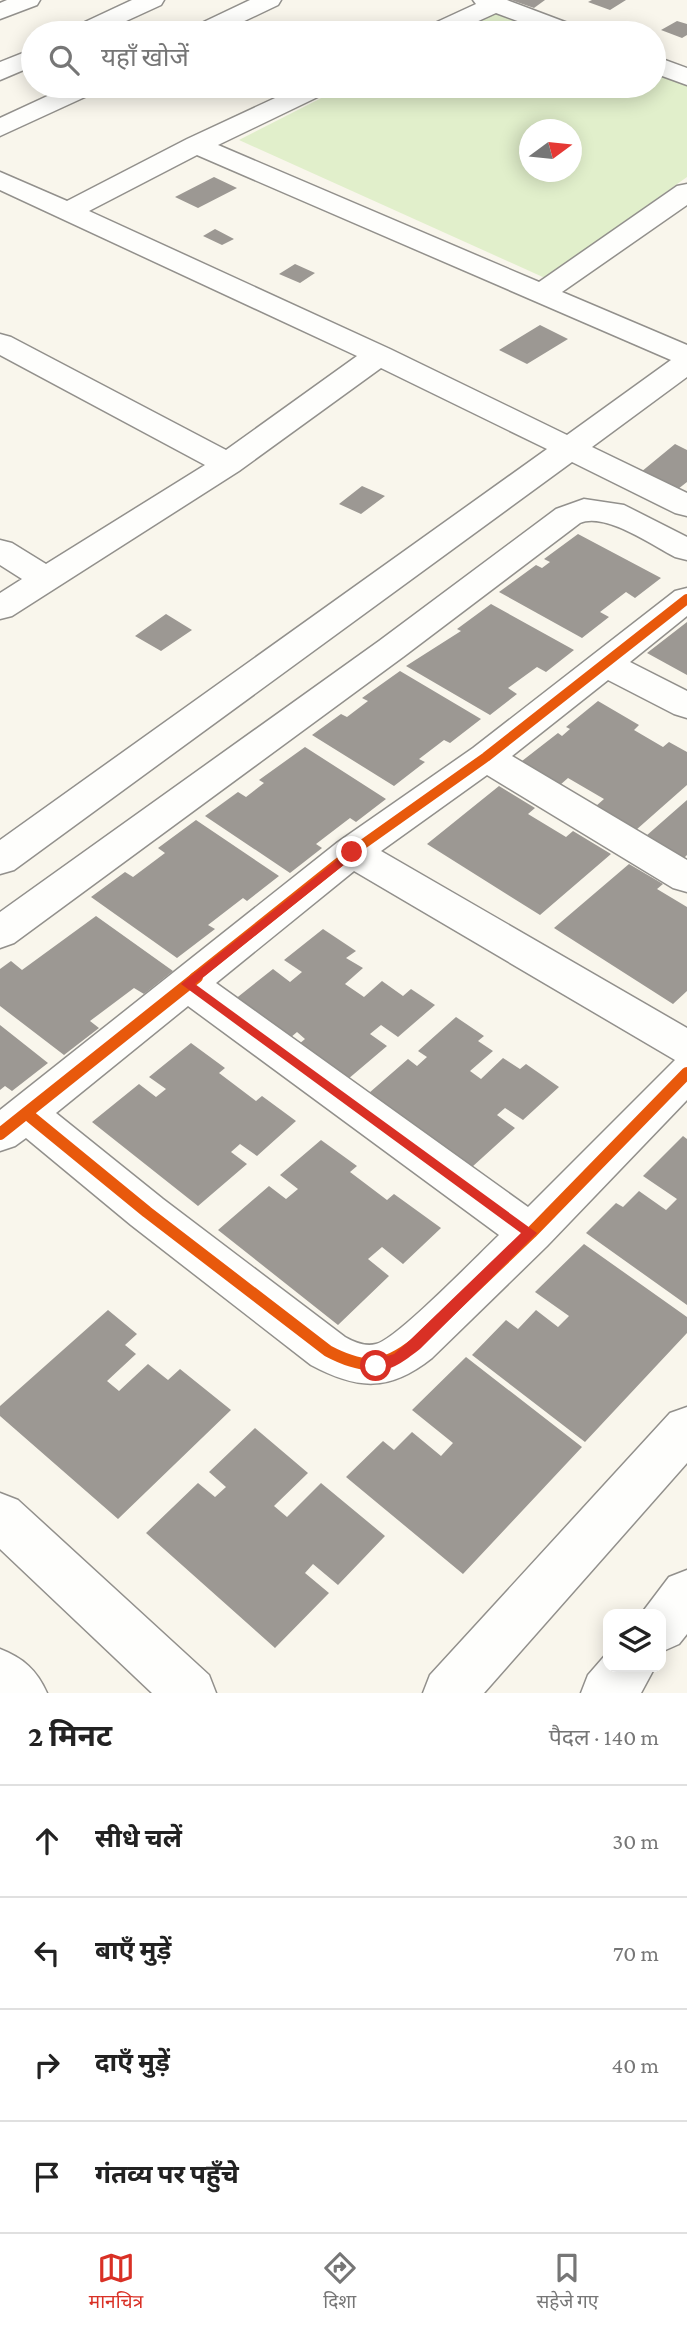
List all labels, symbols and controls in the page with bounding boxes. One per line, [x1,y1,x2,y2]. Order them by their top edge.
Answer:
search box [21,21,666,98]
icon: search [45,41,83,79]
text: यहाँ खोजें [101,43,189,72]
north arrow [519,119,582,182]
route end [336,836,367,867]
route start [360,1350,391,1381]
map controls [603,1609,666,1672]
button: layers [603,1609,666,1672]
text: 2 मिनट [28,1719,112,1752]
text: पैदल · 140 m [549,1724,659,1750]
icon: ahead [28,1822,66,1860]
text: सीधे चलें [95,1824,182,1853]
text: 30 m [612,1828,659,1854]
icon: left [28,1934,66,1972]
text: बाएँ मुड़ें [95,1936,171,1965]
text: 70 m [613,1940,659,1966]
icon: right [28,2046,66,2084]
text: दाएँ मुड़ें [95,2048,170,2077]
text: 40 m [611,2052,659,2078]
icon: arrive [28,2158,66,2196]
text: गंतव्य पर पहुँचे [95,2160,239,2189]
tab: मानचित्र [89,2249,143,2316]
tab: दिशा [321,2249,359,2316]
tab: सहेजे गए [536,2249,598,2316]

